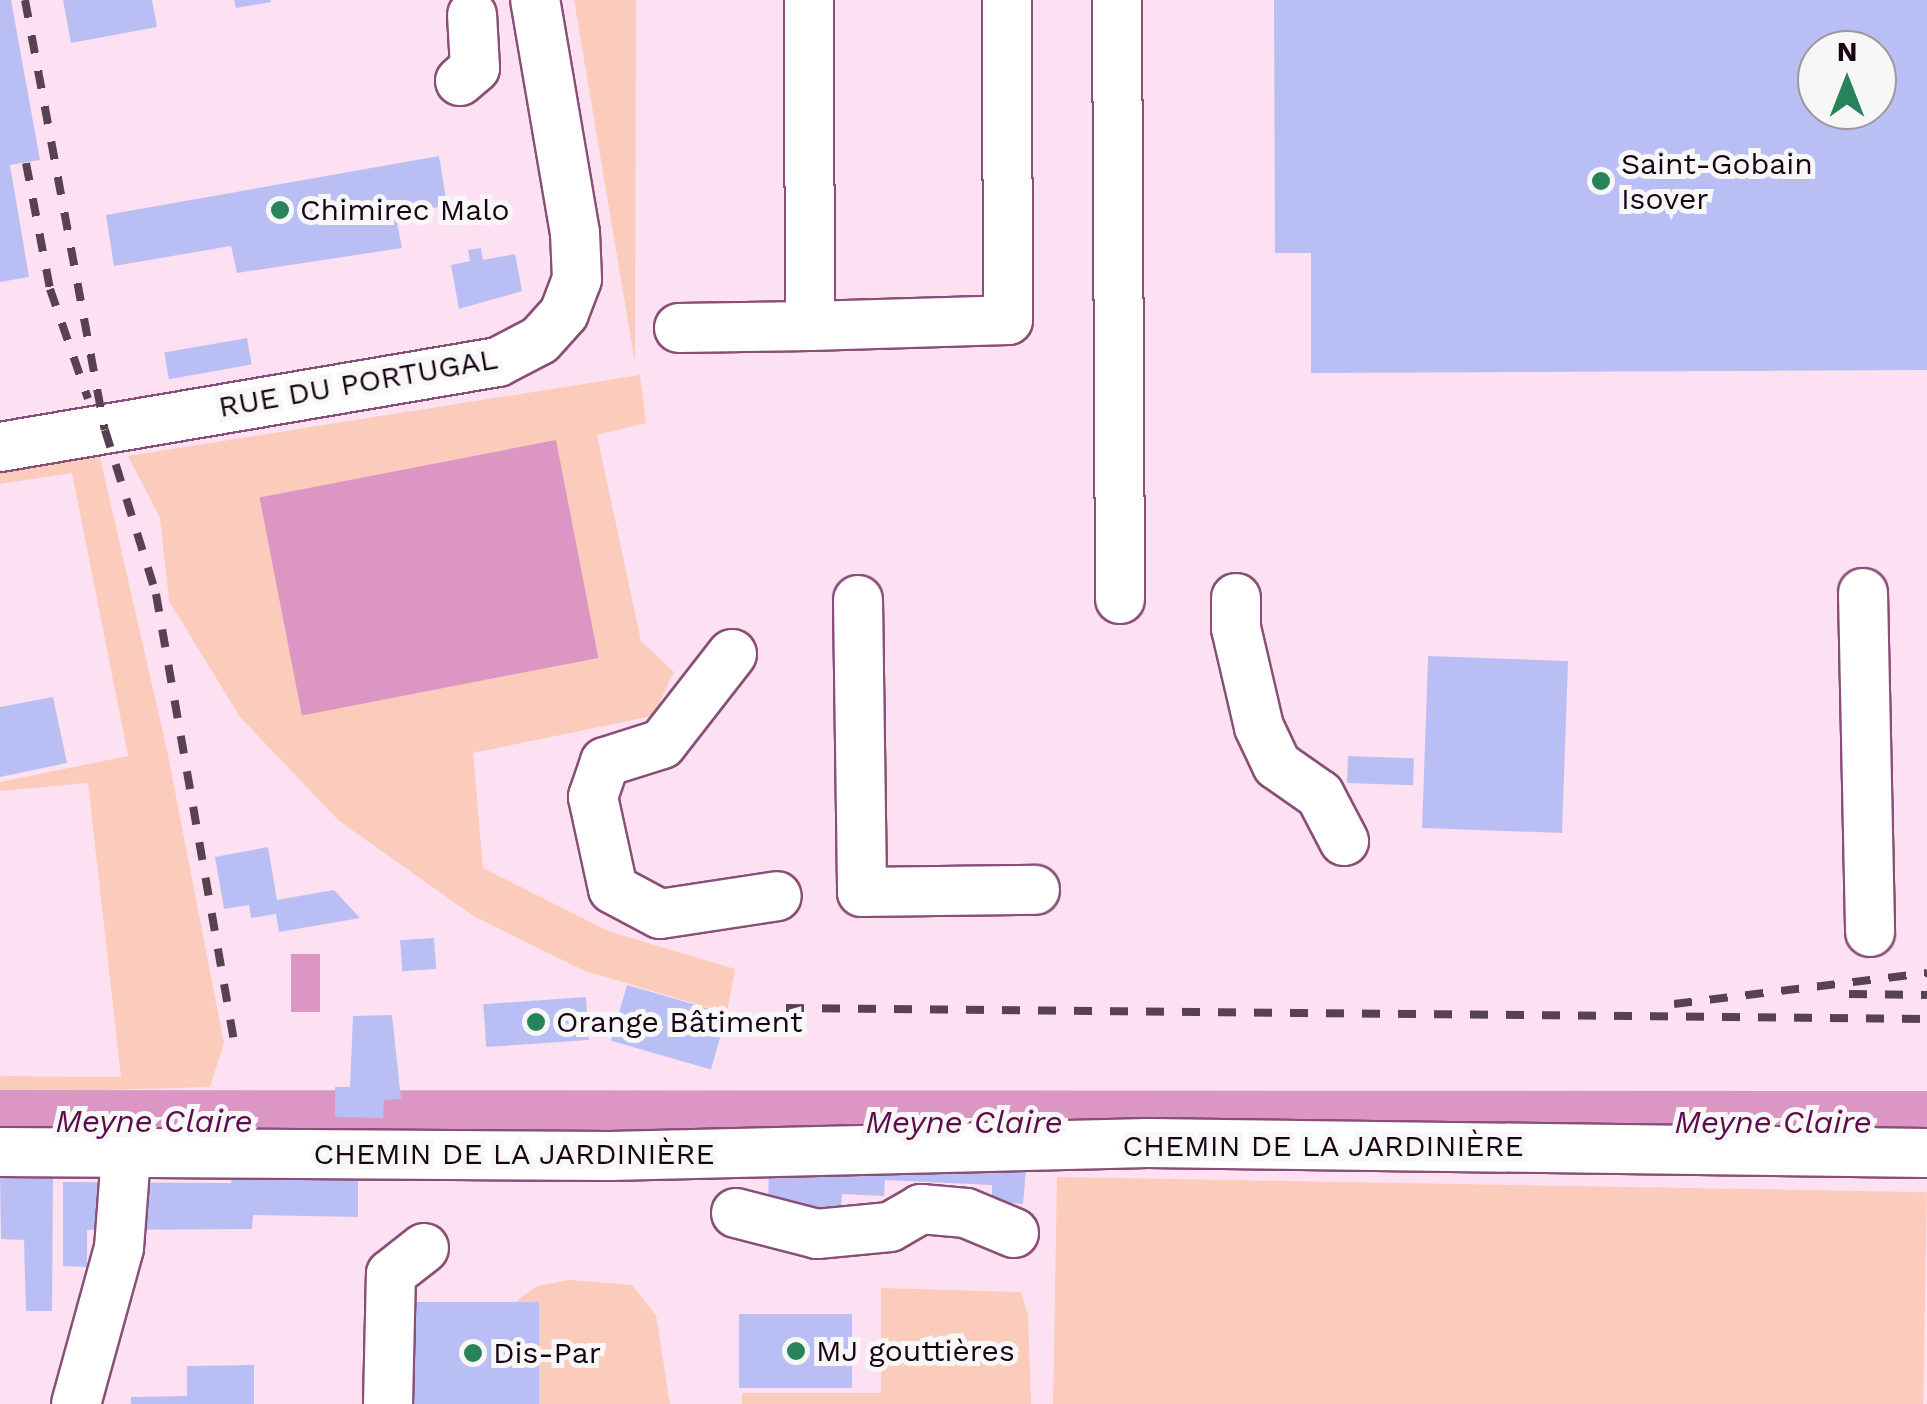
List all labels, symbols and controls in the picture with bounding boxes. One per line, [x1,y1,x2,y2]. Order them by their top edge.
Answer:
north arrow [1797,30,1897,130]
text: N [1837,35,1857,68]
place label: Saint-Gobain Isover [1621,146,1813,216]
marker: Saint-Gobain Isover [1590,170,1612,192]
place label: Chimirec Malo [300,192,509,228]
marker: Chimirec Malo [269,199,291,221]
street label: RUE DU PORTUGAL [216,341,500,425]
place label: Orange Bâtiment [556,1004,803,1040]
marker: Orange Bâtiment [525,1011,547,1033]
water label: Meyne Claire [55,1102,253,1140]
water label: Meyne Claire [865,1103,1063,1141]
water label: Meyne Claire [1674,1103,1872,1141]
street label: CHEMIN DE LA JARDINIÈRE [1121,1128,1525,1164]
street label: CHEMIN DE LA JARDINIÈRE [312,1136,716,1172]
place label: MJ gouttières [816,1333,1015,1369]
place label: Dis-Par [493,1335,601,1371]
marker: MJ gouttières [785,1340,807,1362]
marker: Dis-Par [462,1342,484,1364]

